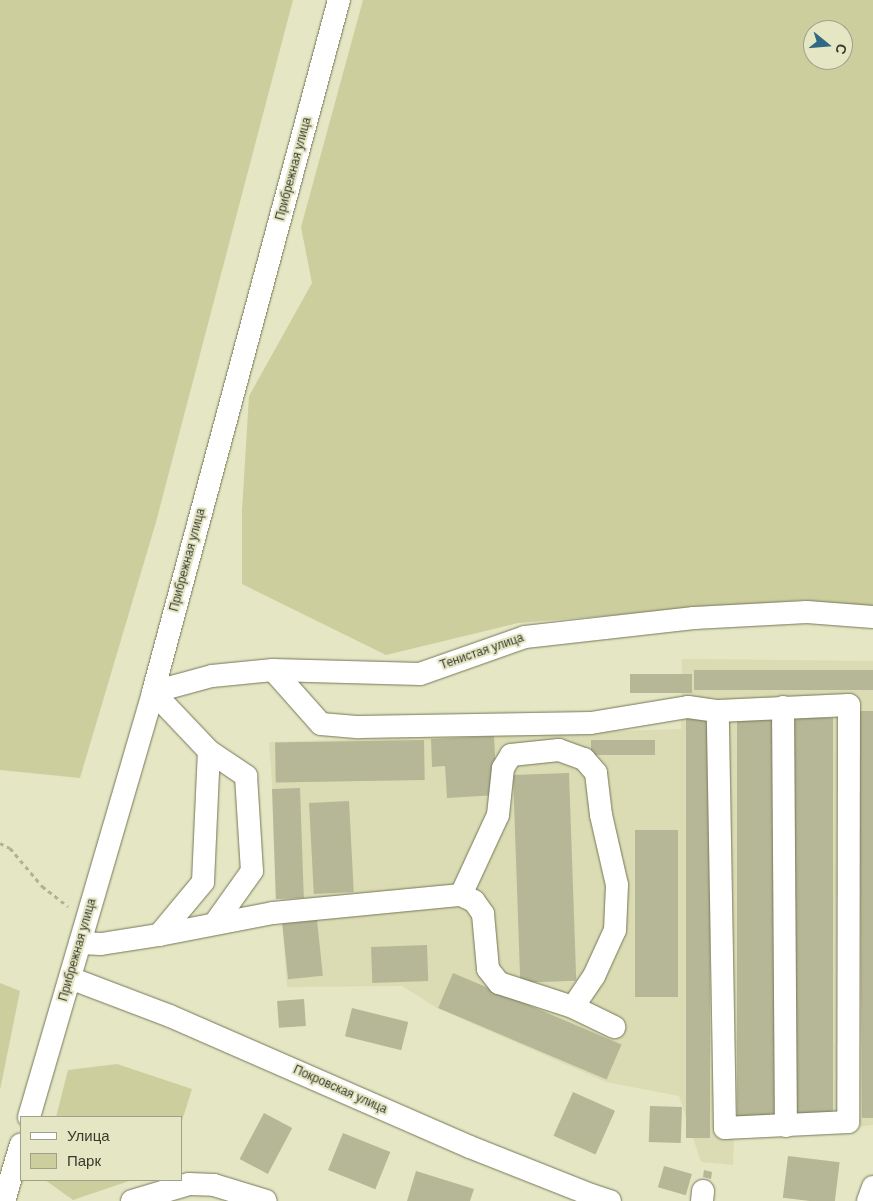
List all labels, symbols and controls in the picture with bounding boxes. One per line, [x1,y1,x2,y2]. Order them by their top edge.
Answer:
north arrow [803,20,853,70]
text: С [832,42,851,56]
street label: Прибрежная улица [273,116,315,222]
street label: Прибрежная улица [167,507,209,613]
street label: Тенистая улица [438,631,526,673]
street label: Прибрежная улица [56,897,100,1003]
street label: Покровская улица [291,1063,389,1117]
legend [20,1116,182,1181]
text: Улица [67,1127,110,1144]
text: Парк [67,1152,101,1169]

